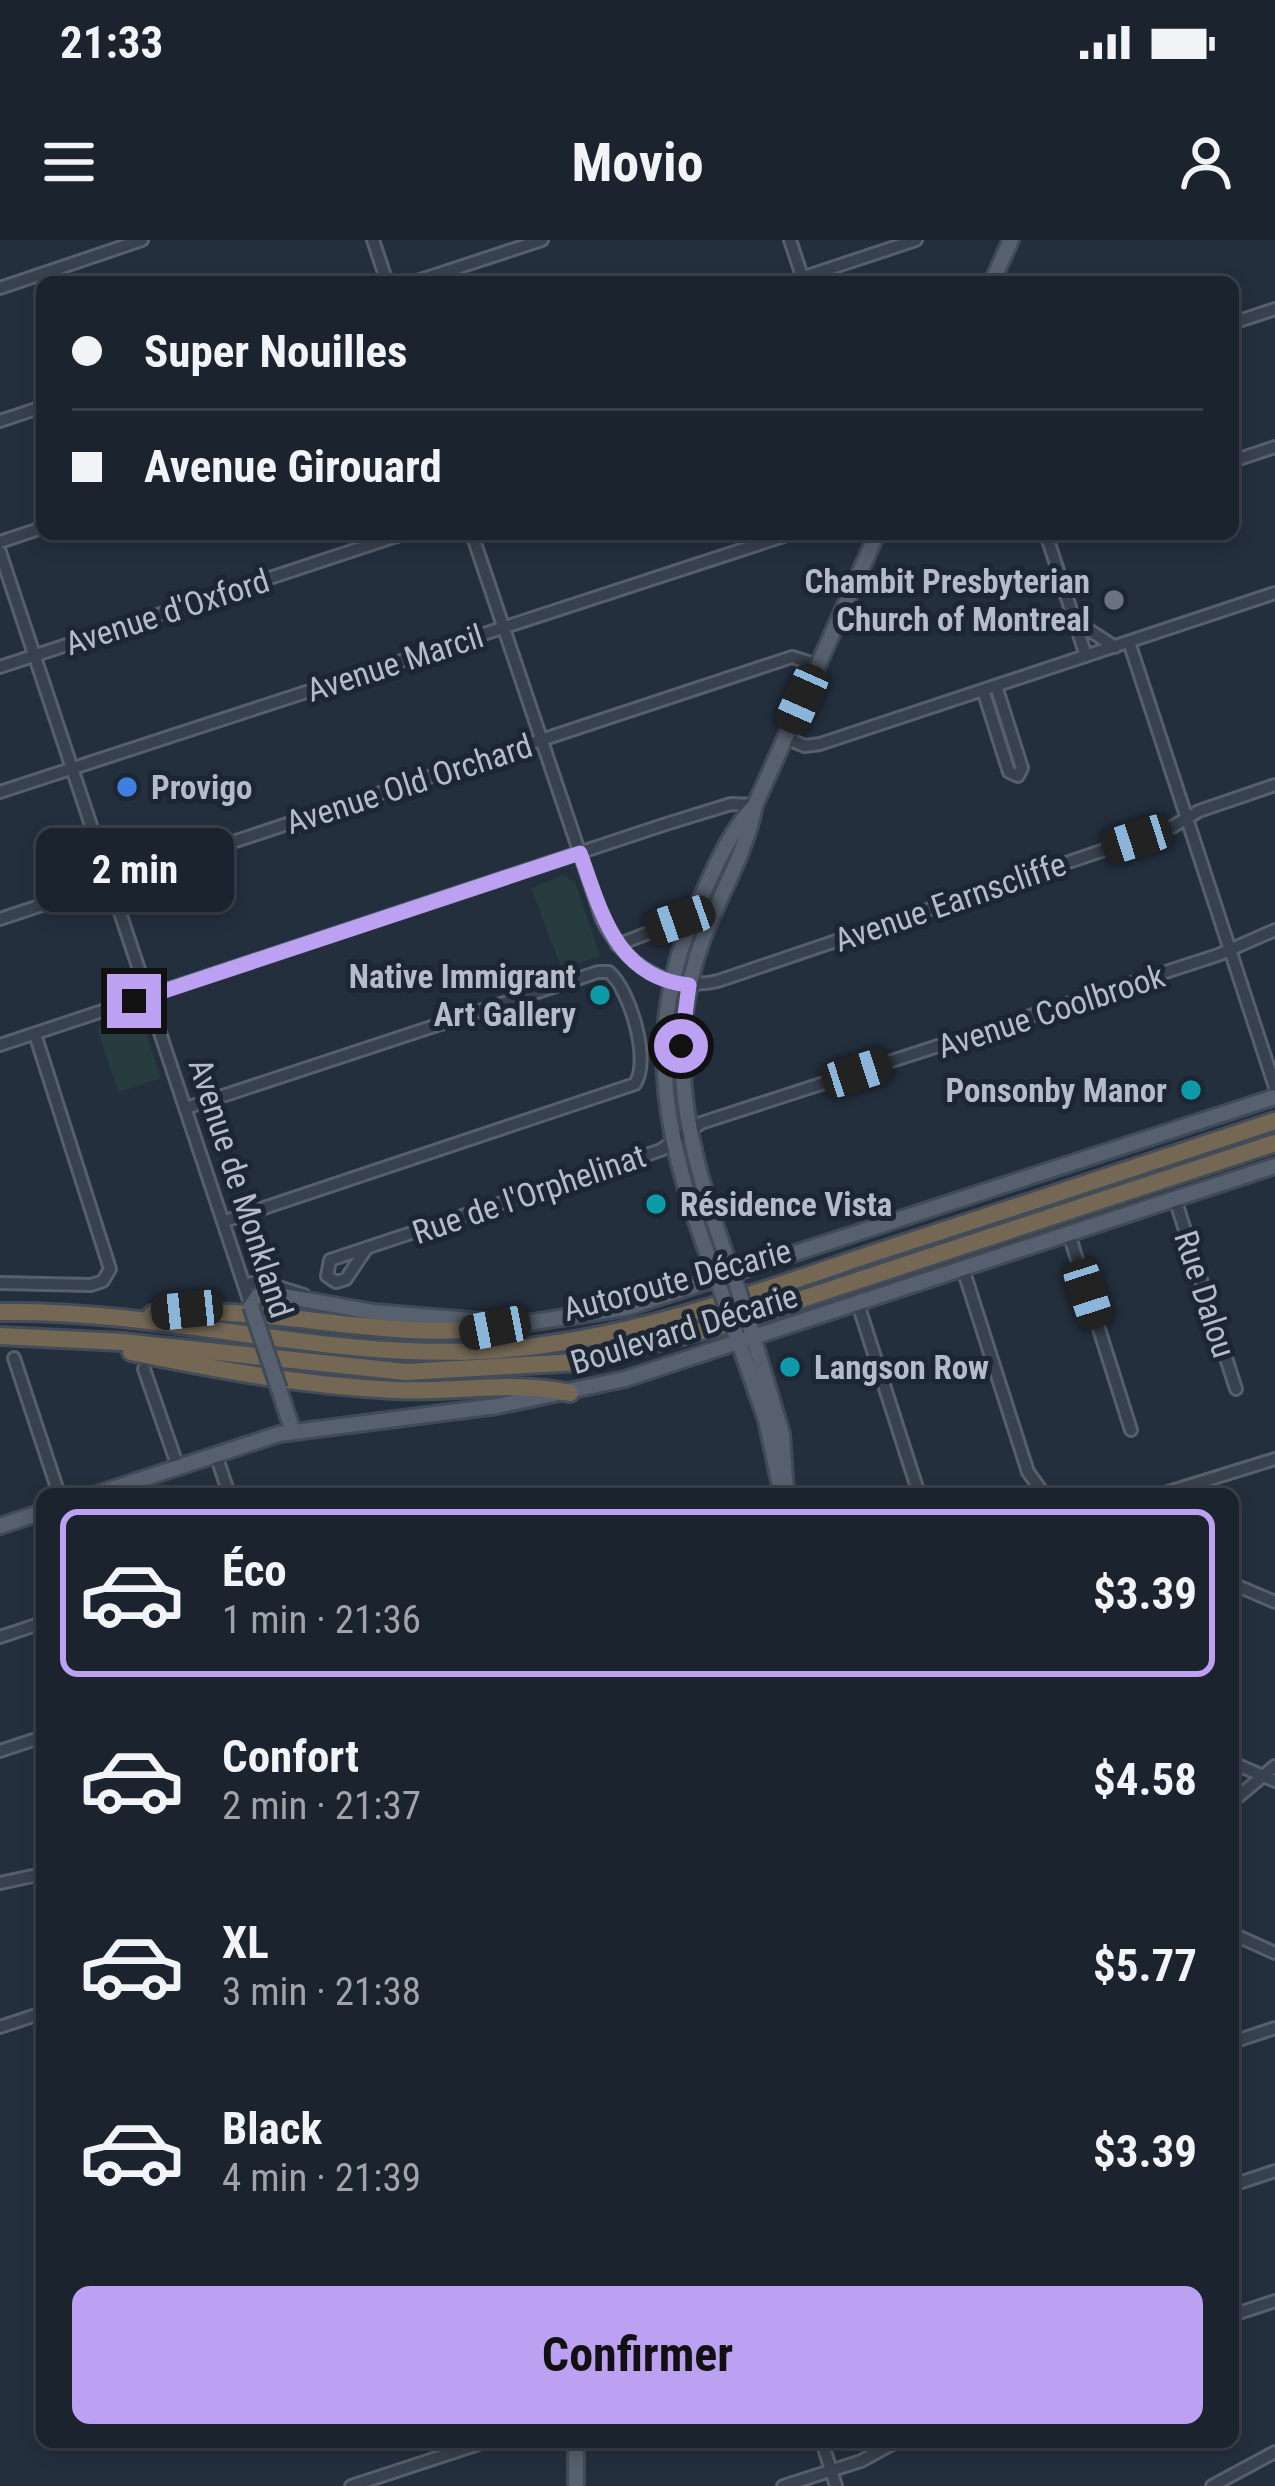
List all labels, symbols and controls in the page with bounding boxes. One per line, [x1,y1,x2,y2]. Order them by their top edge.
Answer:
text: 21:33 [60,16,163,69]
icon: menu [36,129,102,195]
icon: person [1173,129,1239,195]
text: Movio [571,131,704,194]
text: Super Nouilles [144,325,408,378]
text: Avenue Girouard [144,440,442,493]
street label: Avenue d'Oxford [60,561,274,663]
place label: Chambit Presbyterian Church of Montreal [805,562,1090,639]
marker: Chambit Presbyterian Church of Montreal [1101,587,1127,613]
street label: Avenue Marcil [302,616,488,710]
car [771,659,833,739]
street label: Avenue Old Orchard [281,726,537,842]
place label: Provigo [151,768,252,807]
marker: Provigo [114,774,140,800]
car [1097,811,1177,867]
callout: 2 min [35,827,233,911]
street label: Avenue Earnscliffe [829,844,1071,960]
text: 2 min [92,847,178,893]
car [640,891,720,949]
street label: Avenue Coolbrook [933,956,1169,1066]
place label: Native Immigrant Art Gallery [349,957,576,1034]
route end [107,974,161,1028]
marker: Native Immigrant Art Gallery [587,982,613,1008]
route start [654,1019,708,1073]
car [817,1045,897,1101]
street label: Avenue de Monkland [181,1054,301,1322]
place label: Ponsonby Manor [946,1071,1167,1110]
marker: Ponsonby Manor [1178,1077,1204,1103]
street label: Rue de l'Orphelinat [408,1136,650,1252]
place label: Résidence Vista [680,1185,892,1224]
marker: Résidence Vista [643,1191,669,1217]
street label: Rue Dalou [1166,1226,1244,1362]
street label: Autoroute Décarie [559,1231,795,1329]
car [1060,1254,1116,1334]
street label: Boulevard Décarie [566,1276,802,1382]
car [149,1288,225,1332]
car [456,1303,534,1353]
place label: Langson Row [814,1348,989,1387]
marker: Langson Row [777,1354,803,1380]
icon: car [78,1539,186,1647]
text: Éco [222,1544,287,1597]
text: $3.39 [1093,1567,1197,1620]
text: 1 min · 21:36 [222,1597,421,1643]
icon: car [78,1725,186,1833]
text: Confort [222,1730,359,1783]
text: $4.58 [1093,1753,1197,1806]
text: 2 min · 21:37 [222,1783,421,1829]
icon: car [78,1911,186,2019]
text: XL [222,1916,269,1969]
text: $5.77 [1093,1939,1197,1992]
text: 3 min · 21:38 [222,1969,421,2015]
icon: car [78,2097,186,2205]
text: Black [222,2102,322,2155]
text: $3.39 [1093,2125,1197,2178]
text: 4 min · 21:39 [222,2155,421,2201]
button: Confirmer [72,2286,1203,2424]

